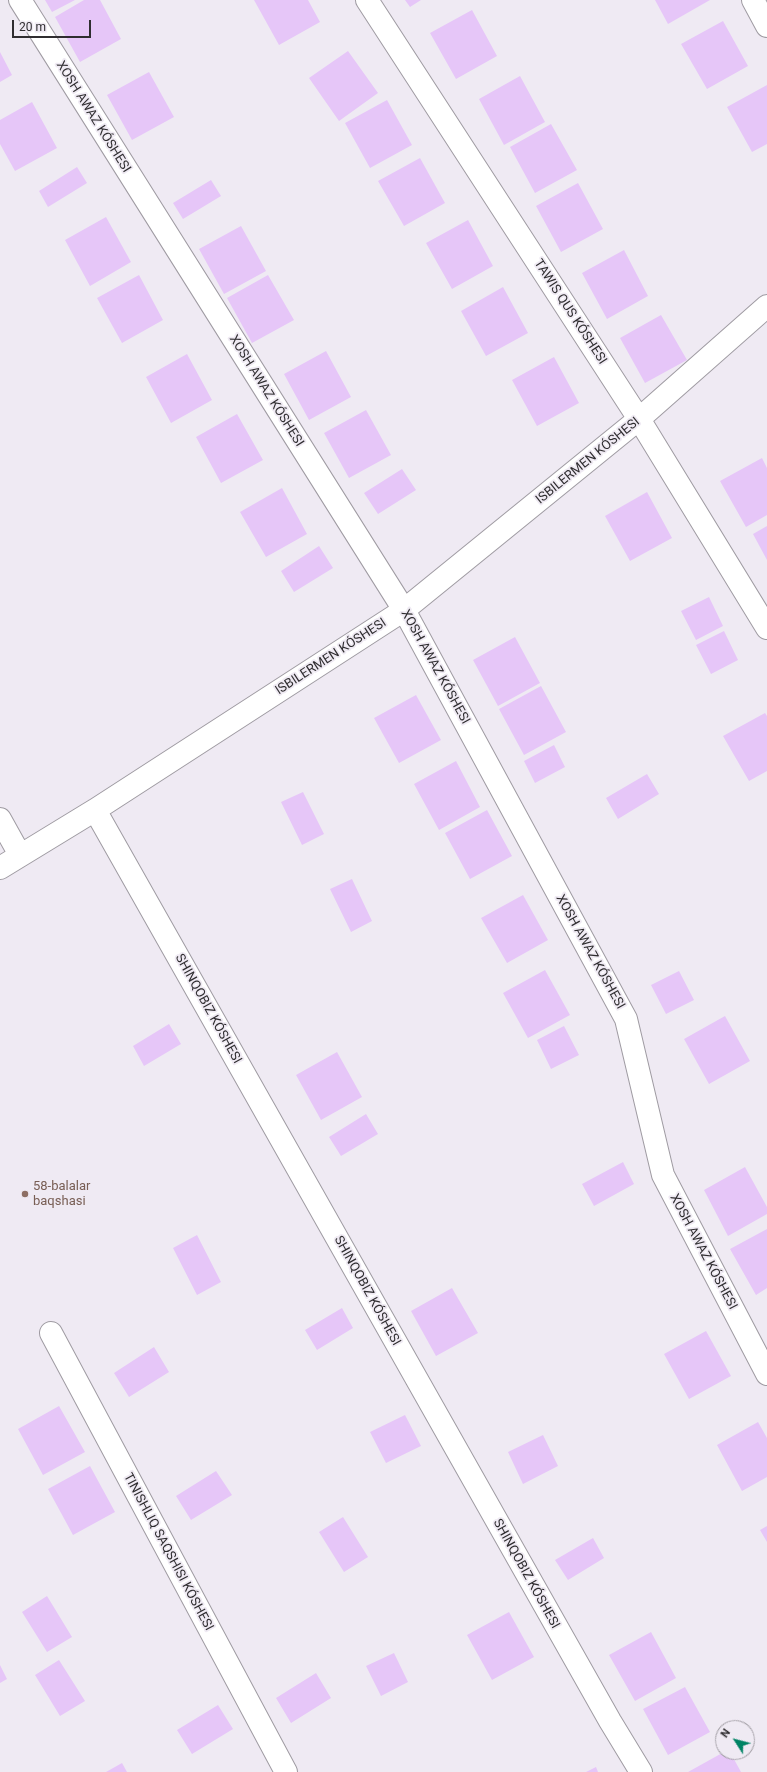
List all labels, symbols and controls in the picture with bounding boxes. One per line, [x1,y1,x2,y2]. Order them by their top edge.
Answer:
scale bar [14,12,93,38]
text: 20 m [19,20,46,34]
street label: XOSH AWAZ KÓSHESI [52,58,134,176]
street label: TAWIS QUS KÓSHESI [530,257,610,367]
street label: XOSH AWAZ KÓSHESI [225,332,307,450]
street label: ISBILERMEN KÓSHESI [533,414,643,508]
street label: XOSH AWAZ KÓSHESI [397,607,473,727]
street label: ISBILERMEN KÓSHESI [273,615,389,699]
street label: XOSH AWAZ KÓSHESI [552,892,628,1012]
street label: SHINQOBIZ KÓSHESI [171,951,245,1067]
place label: 58-balalar baqshasi [33,1179,90,1210]
marker: 58-balalar baqshasi [20,1189,30,1199]
street label: XOSH AWAZ KÓSHESI [666,1192,740,1312]
street label: SHINQOBIZ KÓSHESI [330,1233,404,1349]
street label: TINISHLIQ SAQSHISI KÓSHESI [120,1470,216,1634]
street label: SHINQOBIZ KÓSHESI [489,1516,563,1632]
north arrow [715,1720,755,1760]
text: N [718,1726,733,1740]

